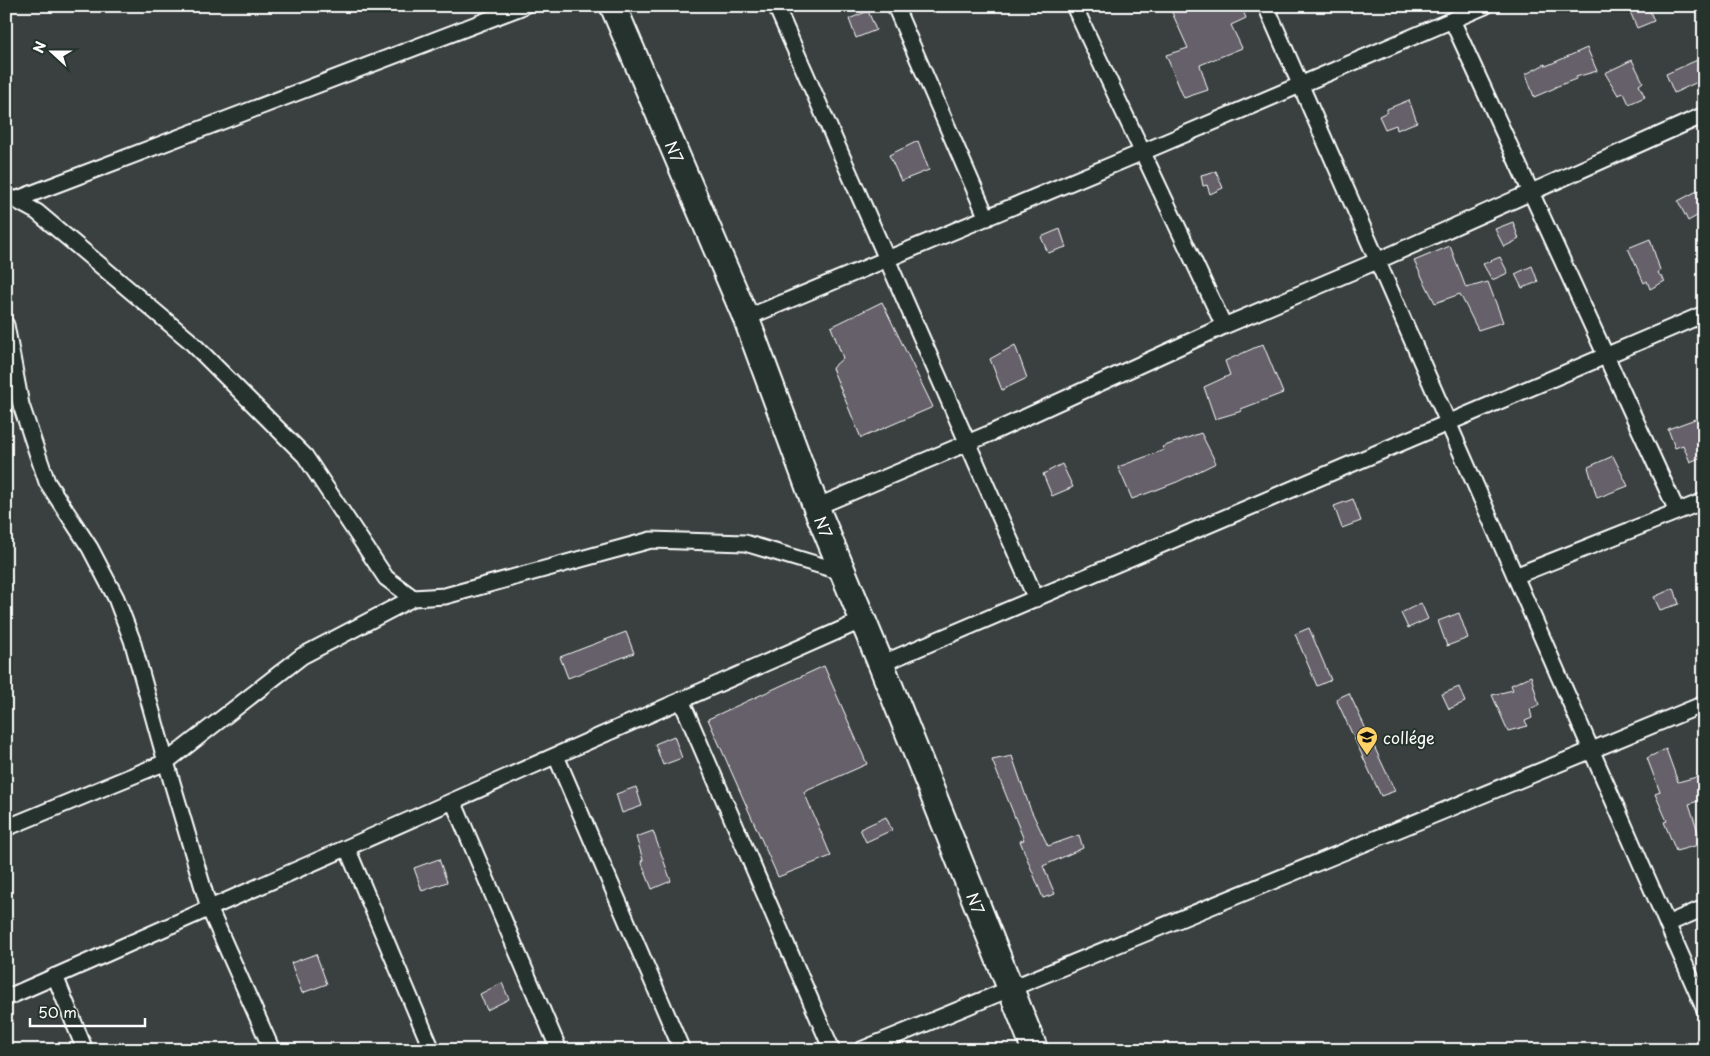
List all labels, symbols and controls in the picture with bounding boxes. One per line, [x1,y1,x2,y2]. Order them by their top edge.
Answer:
north arrow [28,28,78,78]
text: N [28,38,51,56]
street label: N7 [660,137,690,166]
street label: N7 [809,512,839,541]
school or university icon: collége [1355,725,1379,756]
place label: collége [1383,725,1435,749]
street label: N7 [961,889,992,918]
scale bar [30,996,145,1028]
text: 50 m [38,1000,77,1023]

